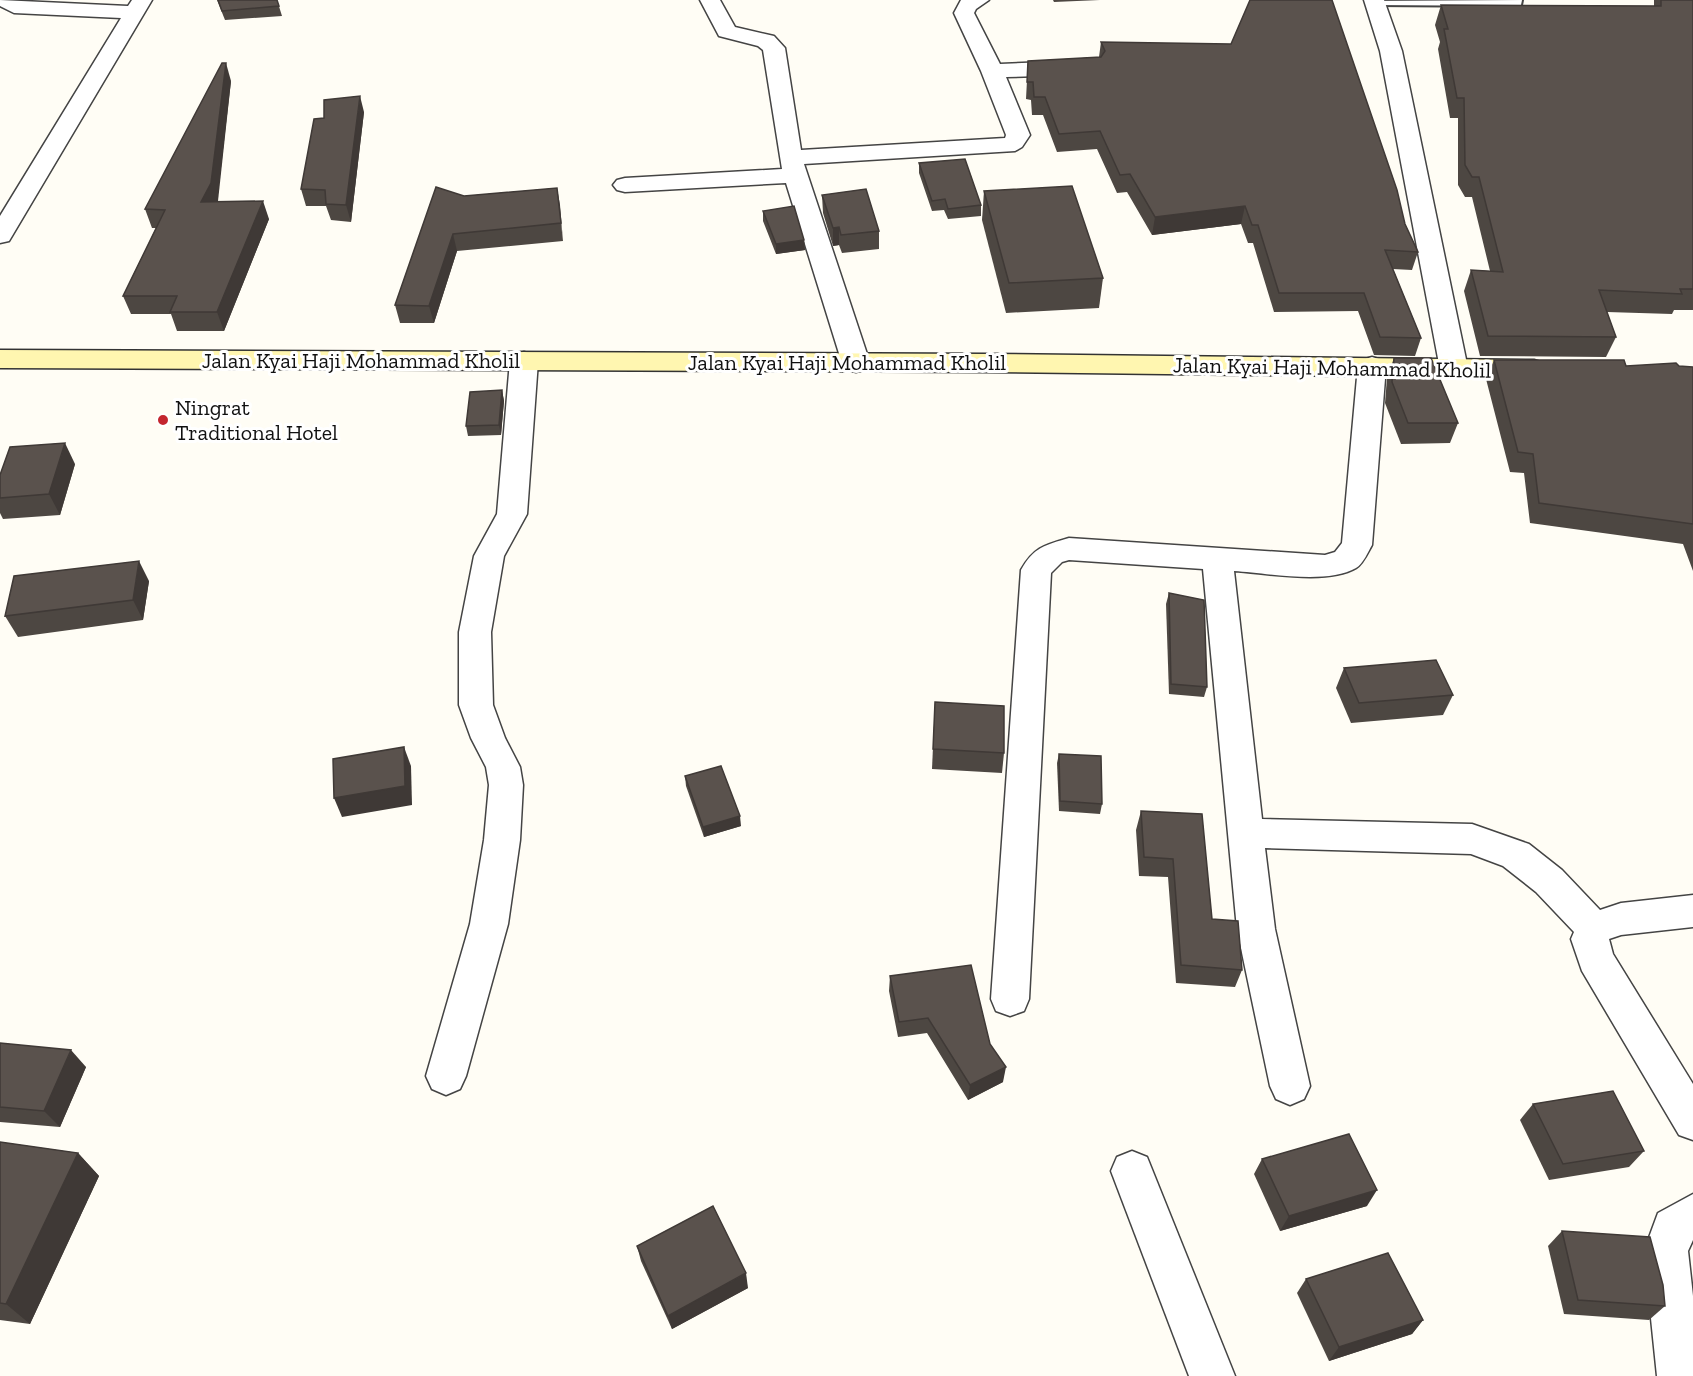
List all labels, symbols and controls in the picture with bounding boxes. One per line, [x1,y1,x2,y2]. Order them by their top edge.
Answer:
street label: Jalan Kyai Haji Mohammad Kholil [202,347,520,374]
street label: Jalan Kyai Haji Mohammad Kholil [688,349,1006,376]
street label: Jalan Kyai Haji Mohammad Kholil [1173,351,1492,384]
place label: Ningrat Traditional Hotel [175,394,338,446]
marker: Ningrat Traditional Hotel [156,413,170,427]

